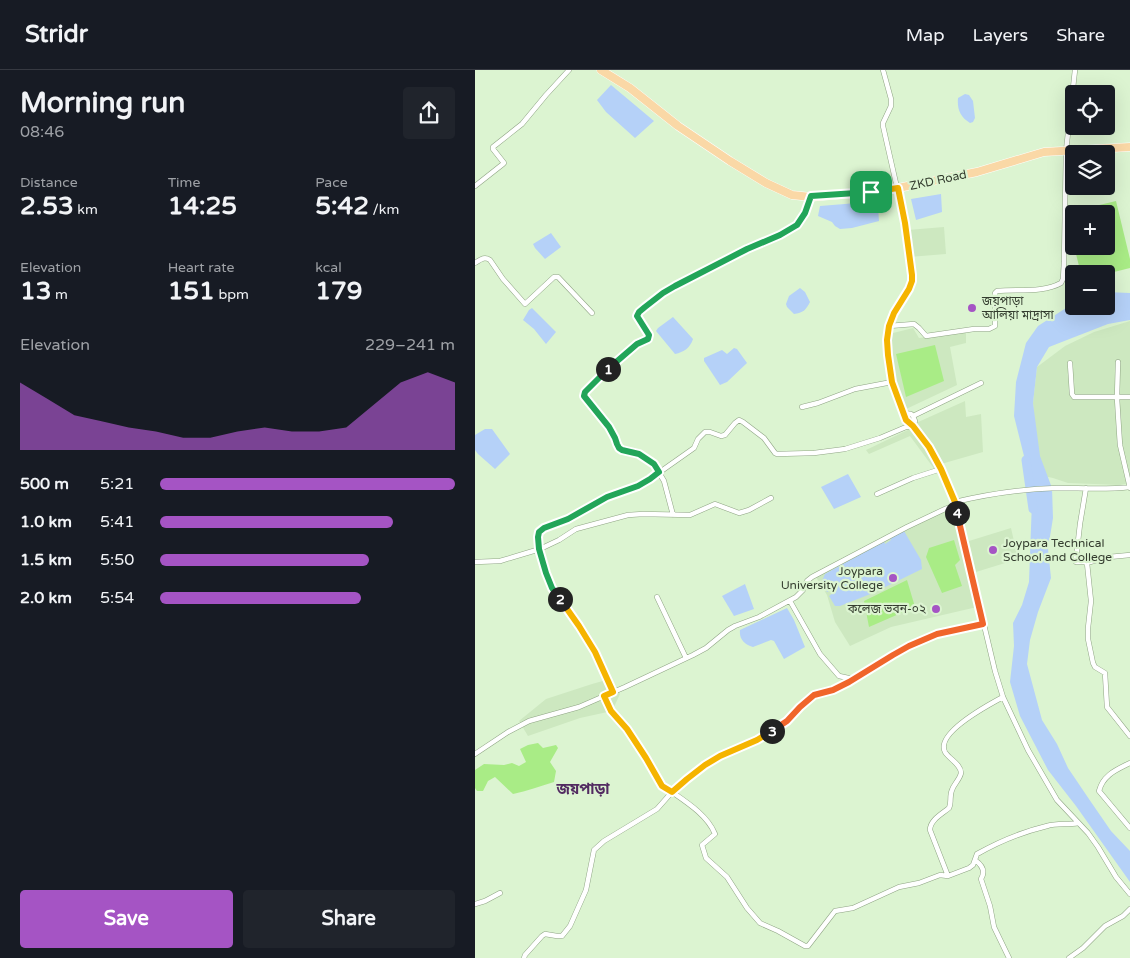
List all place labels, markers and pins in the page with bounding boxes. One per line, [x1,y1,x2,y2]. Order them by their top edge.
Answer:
pin [850,171,892,213]
place label: জয়পাড়া আলিয়া মাদ্রাসা [981,294,1054,322]
marker: জয়পাড়া আলিয়া মাদ্রাসা [966,302,978,314]
pin: 1 [595,356,621,382]
pin: 4 [945,500,969,526]
place label: Joypara Technical School and College [1003,536,1112,564]
marker: Joypara Technical School and College [987,544,999,556]
place label: Joypara University College [781,564,883,592]
marker: Joypara University College [887,572,899,584]
pin: 2 [547,586,573,612]
place label: কলেজ ভবন-০২ [847,602,926,616]
marker: কলেজ ভবন-০২ [930,603,942,615]
pin: 3 [759,718,785,744]

